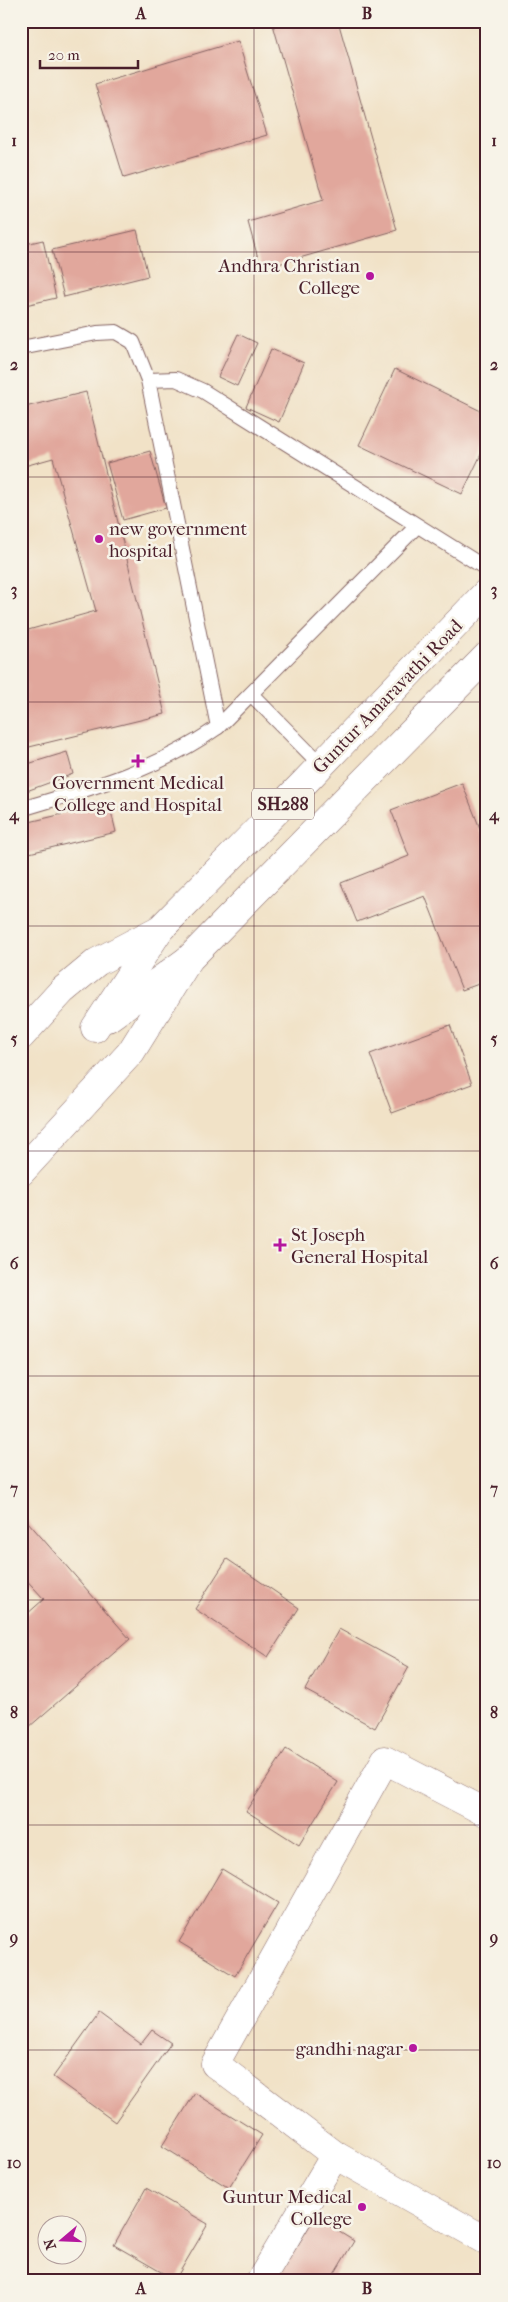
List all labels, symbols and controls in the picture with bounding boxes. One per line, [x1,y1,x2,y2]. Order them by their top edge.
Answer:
text: A [135,4,147,23]
text: B [362,4,372,23]
scale bar [40,38,138,70]
text: 20 m [48,46,80,64]
text: 1 [11,131,17,150]
text: 1 [491,131,497,150]
place label: Andhra Christian College [217,255,360,299]
marker: Andhra Christian College [364,270,376,282]
text: 2 [10,355,18,374]
text: 2 [490,355,498,374]
place label: new government hospital [109,518,247,562]
marker: new government hospital [93,533,105,545]
text: 3 [11,580,17,600]
text: 3 [491,580,497,600]
street label: Guntur Amaravathi Road [308,615,468,778]
marker: Government Medical College and Hospital [131,754,145,768]
place label: Government Medical College and Hospital [52,772,224,816]
road number: SH288 [252,789,314,820]
text: 4 [8,805,20,825]
text: 4 [488,805,500,825]
text: 5 [11,1029,18,1048]
text: 5 [491,1029,498,1048]
place label: St Joseph General Hospital [291,1224,428,1268]
marker: St Joseph General Hospital [273,1238,287,1252]
text: 6 [10,1254,19,1273]
text: 6 [490,1254,499,1273]
text: 7 [9,1479,18,1498]
text: 7 [489,1479,498,1498]
text: 8 [10,1703,18,1722]
text: 8 [490,1703,498,1722]
text: 9 [9,1928,18,1948]
text: 9 [489,1928,498,1948]
place label: gandhi nagar [296,2038,404,2060]
marker: gandhi nagar [407,2042,419,2054]
text: 10 [7,2153,21,2172]
text: 10 [487,2153,501,2172]
place label: Guntur Medical College [222,2186,352,2230]
marker: Guntur Medical College [356,2201,368,2213]
north arrow [38,2214,88,2264]
text: N [40,2236,60,2252]
text: A [135,2279,147,2298]
text: B [362,2279,372,2298]

